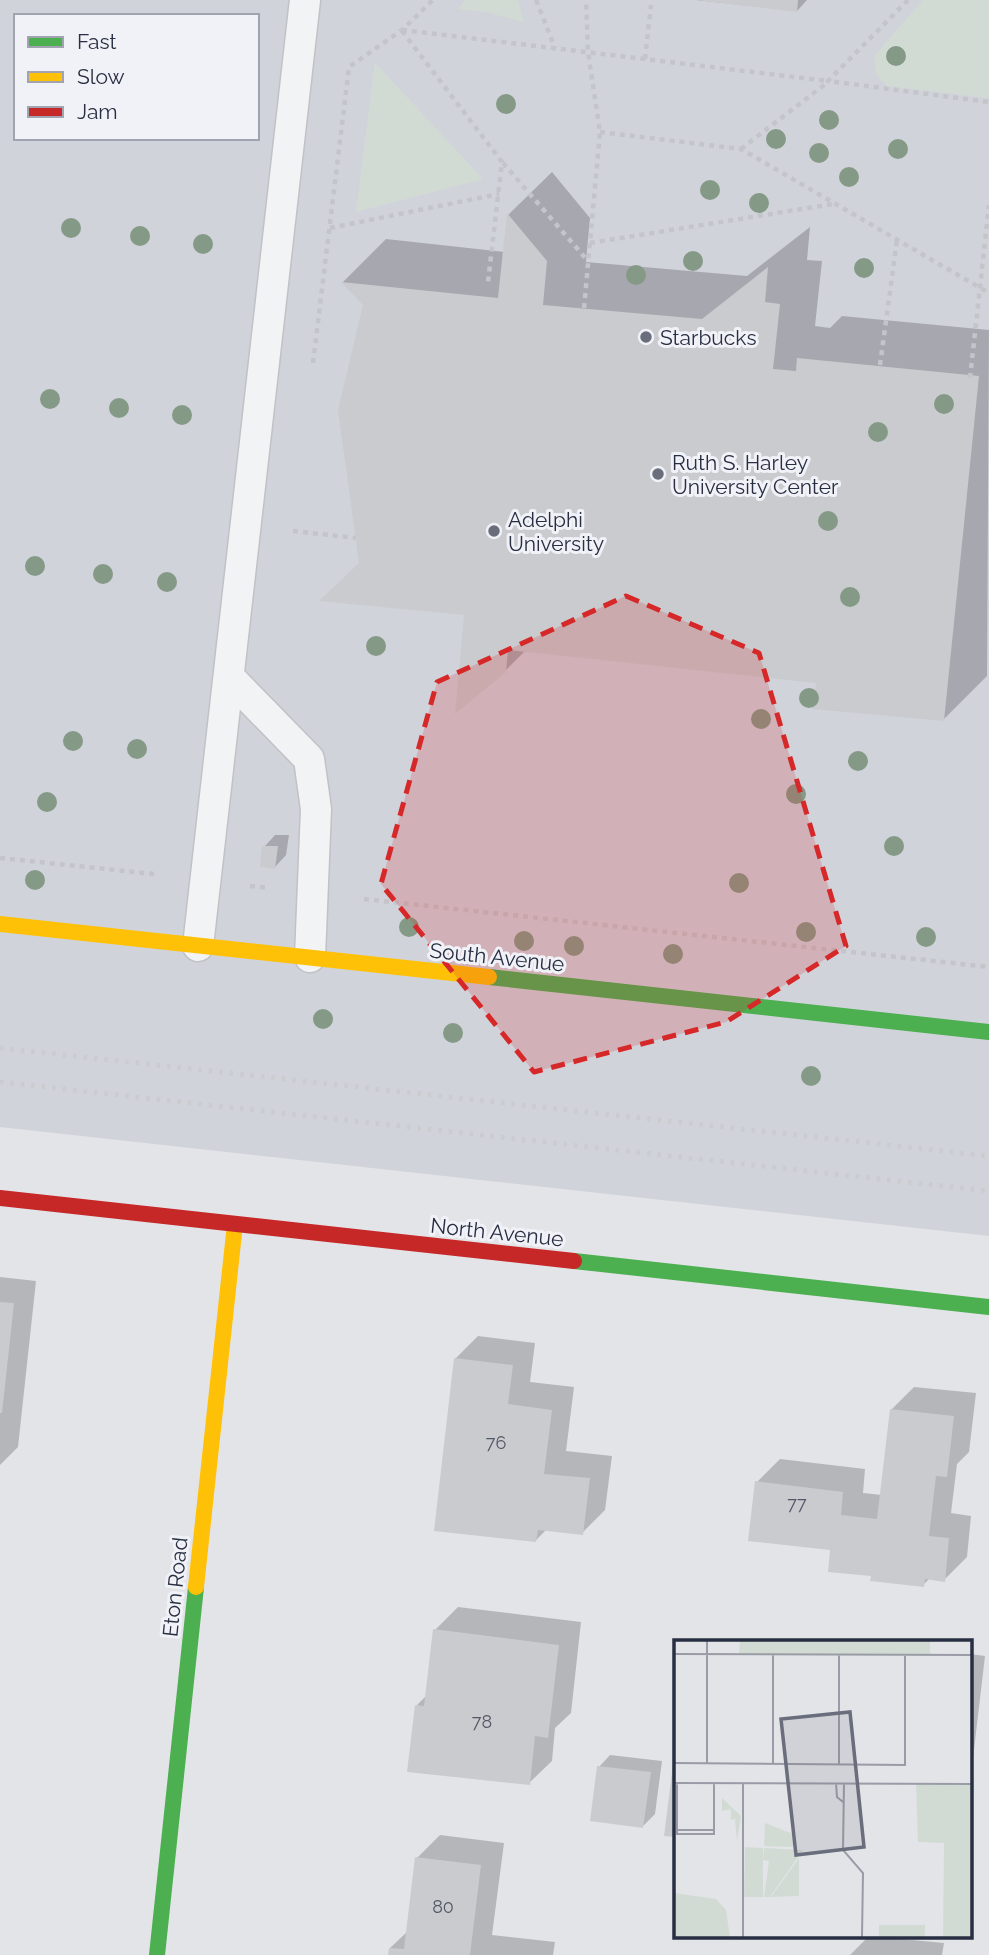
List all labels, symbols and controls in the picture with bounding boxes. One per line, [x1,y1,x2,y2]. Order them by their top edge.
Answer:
legend [14,14,259,140]
text: Fast [77,29,117,54]
text: Slow [77,64,125,89]
text: Jam [77,99,118,124]
place label: Starbucks [660,325,757,350]
marker: Starbucks [638,329,654,345]
place label: Ruth S. Harley University Center [672,450,839,499]
marker: Ruth S. Harley University Center [650,466,666,482]
place label: Adelphi University [508,507,604,556]
marker: Adelphi University [486,523,502,539]
street label: South Avenue [428,937,566,977]
street label: North Avenue [429,1213,565,1251]
house number: 76 [486,1432,506,1453]
house number: 77 [787,1493,807,1514]
street label: Eton Road [157,1536,193,1638]
inset map [674,1640,972,1938]
house number: 78 [472,1711,492,1732]
house number: 80 [432,1896,454,1917]

